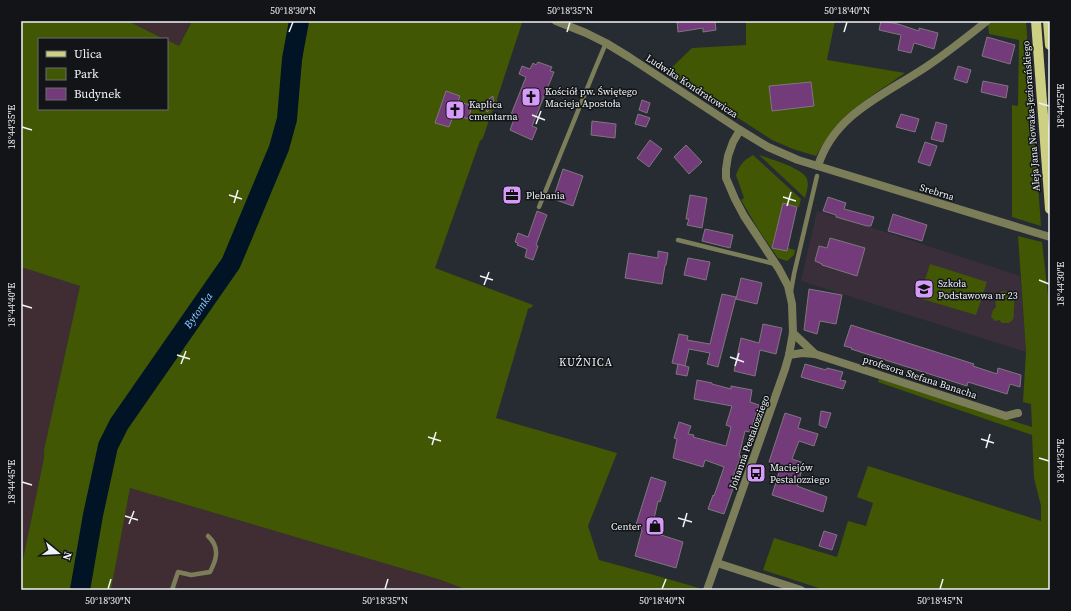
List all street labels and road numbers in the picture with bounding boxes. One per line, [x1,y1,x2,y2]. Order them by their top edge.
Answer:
street label: Aleja Jana Nowaka-Jeziorańskiego [1019,40,1043,192]
street label: Ludwika Kondratowicza [643,51,741,121]
street label: Srebrna [918,181,957,204]
street label: profesora Stefana Banacha [861,352,979,402]
street label: Johanna Pestalozziego [726,393,772,492]

